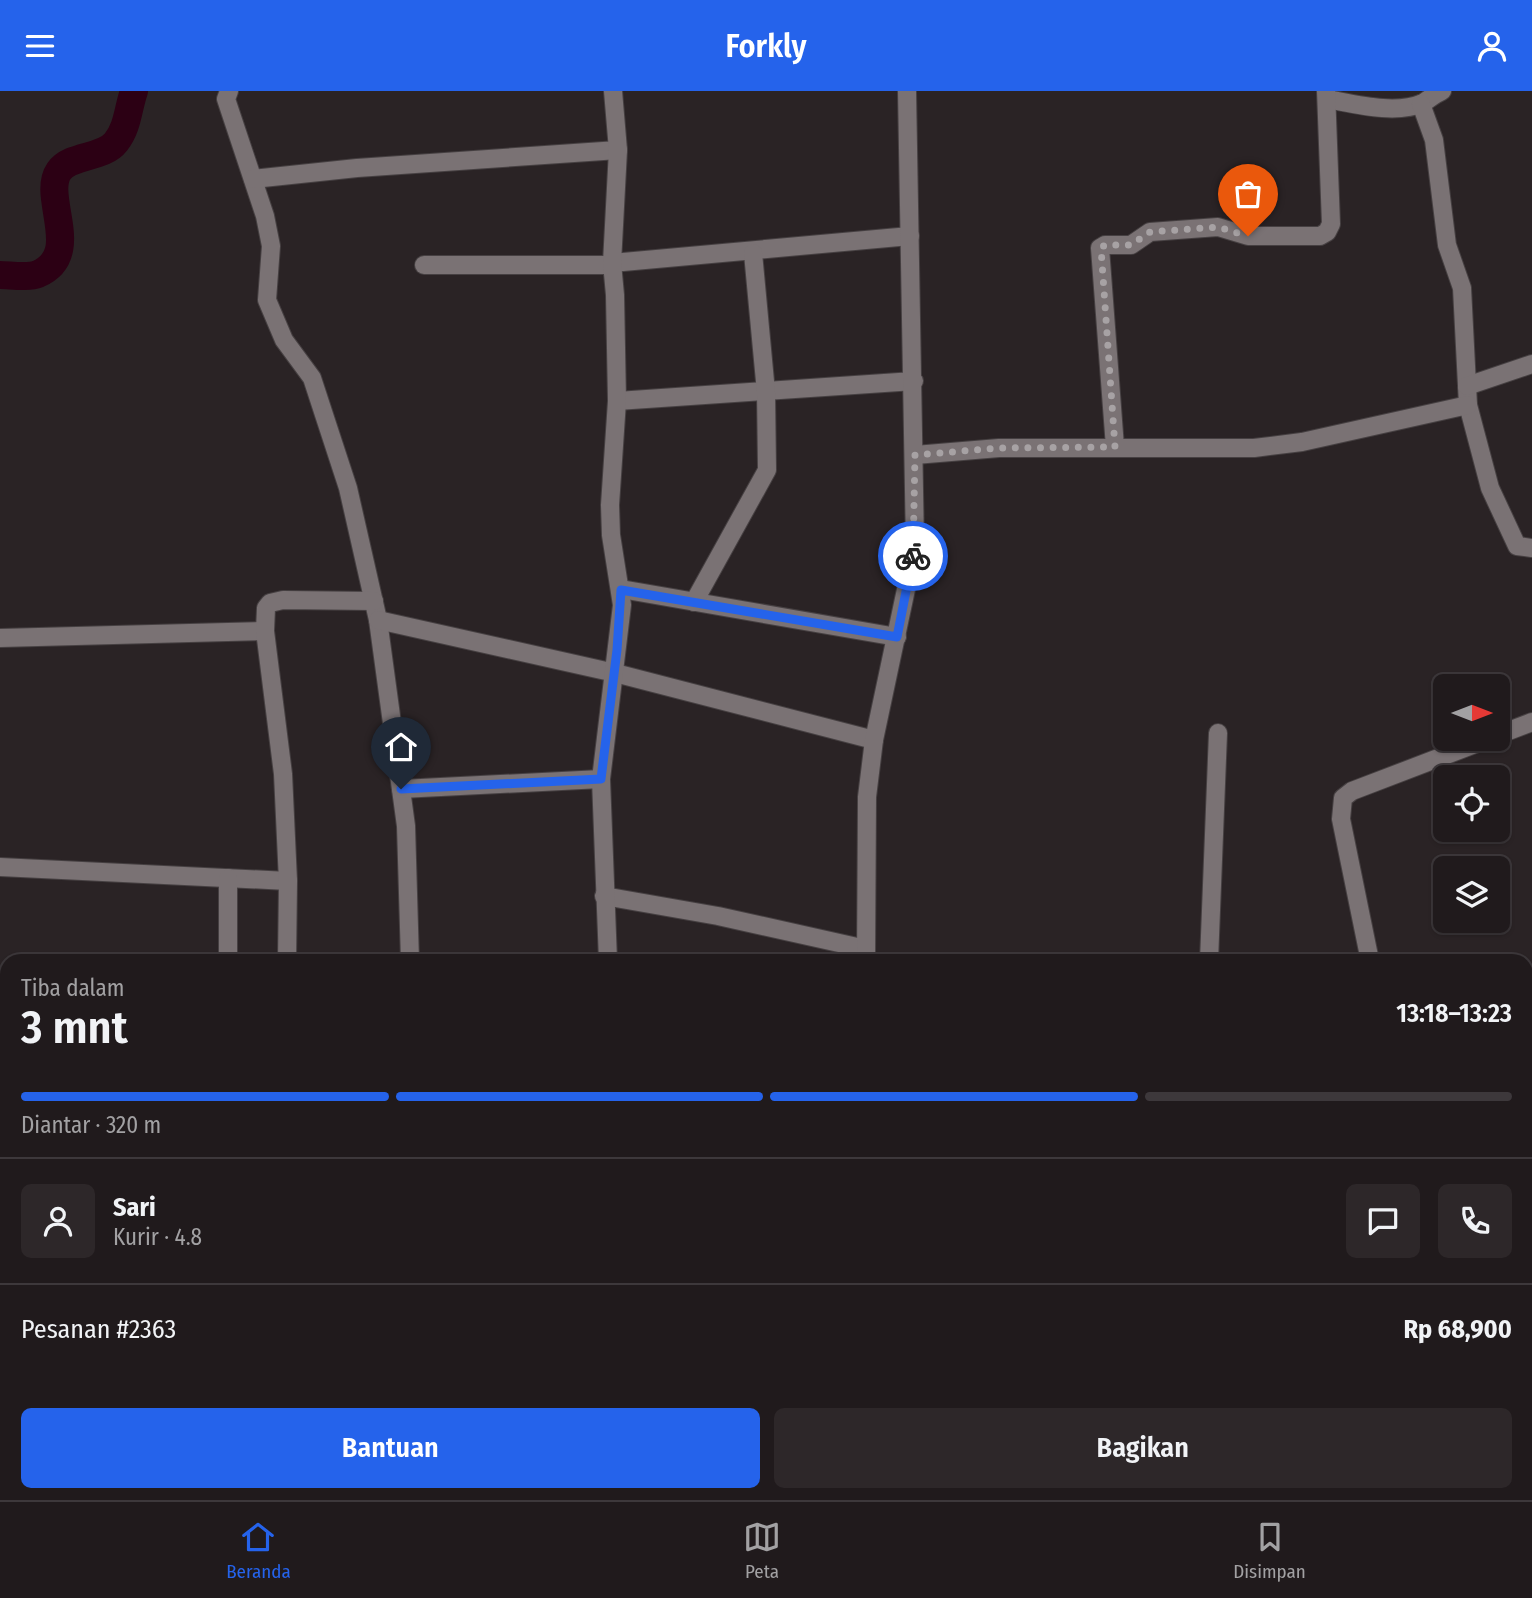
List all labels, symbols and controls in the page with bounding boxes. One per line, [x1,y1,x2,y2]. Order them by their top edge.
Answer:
icon: menu [21,27,59,65]
text: Forkly [726,27,806,65]
icon: person [1473,27,1511,65]
pin [1218,164,1278,236]
icon: bag [1229,175,1267,213]
courier [878,521,948,591]
icon: bike [894,537,932,575]
north arrow [1433,674,1510,751]
map controls [1433,674,1510,933]
pin [371,717,431,789]
icon: home [382,728,420,766]
button: locate [1433,765,1510,842]
button: layers [1433,856,1510,933]
text: Tiba dalam [21,974,124,1002]
text: 13:18–13:23 [1396,998,1512,1029]
text: 3 mnt [21,1000,128,1055]
text: Diantar · 320 m [21,1111,161,1139]
button: person [21,1184,95,1258]
button: chat [1346,1184,1420,1258]
button: phone [1438,1184,1512,1258]
text: Sari [113,1192,156,1223]
text: Kurir · 4.8 [113,1223,202,1251]
text: Pesanan #2363 [21,1314,176,1345]
text: Rp 68,900 [1403,1314,1512,1345]
button: Bantuan [21,1408,760,1488]
button: Bagikan [774,1408,1512,1488]
tab: Beranda [226,1518,291,1583]
tab: Peta [743,1518,781,1583]
tab: Disimpan [1233,1518,1306,1583]

